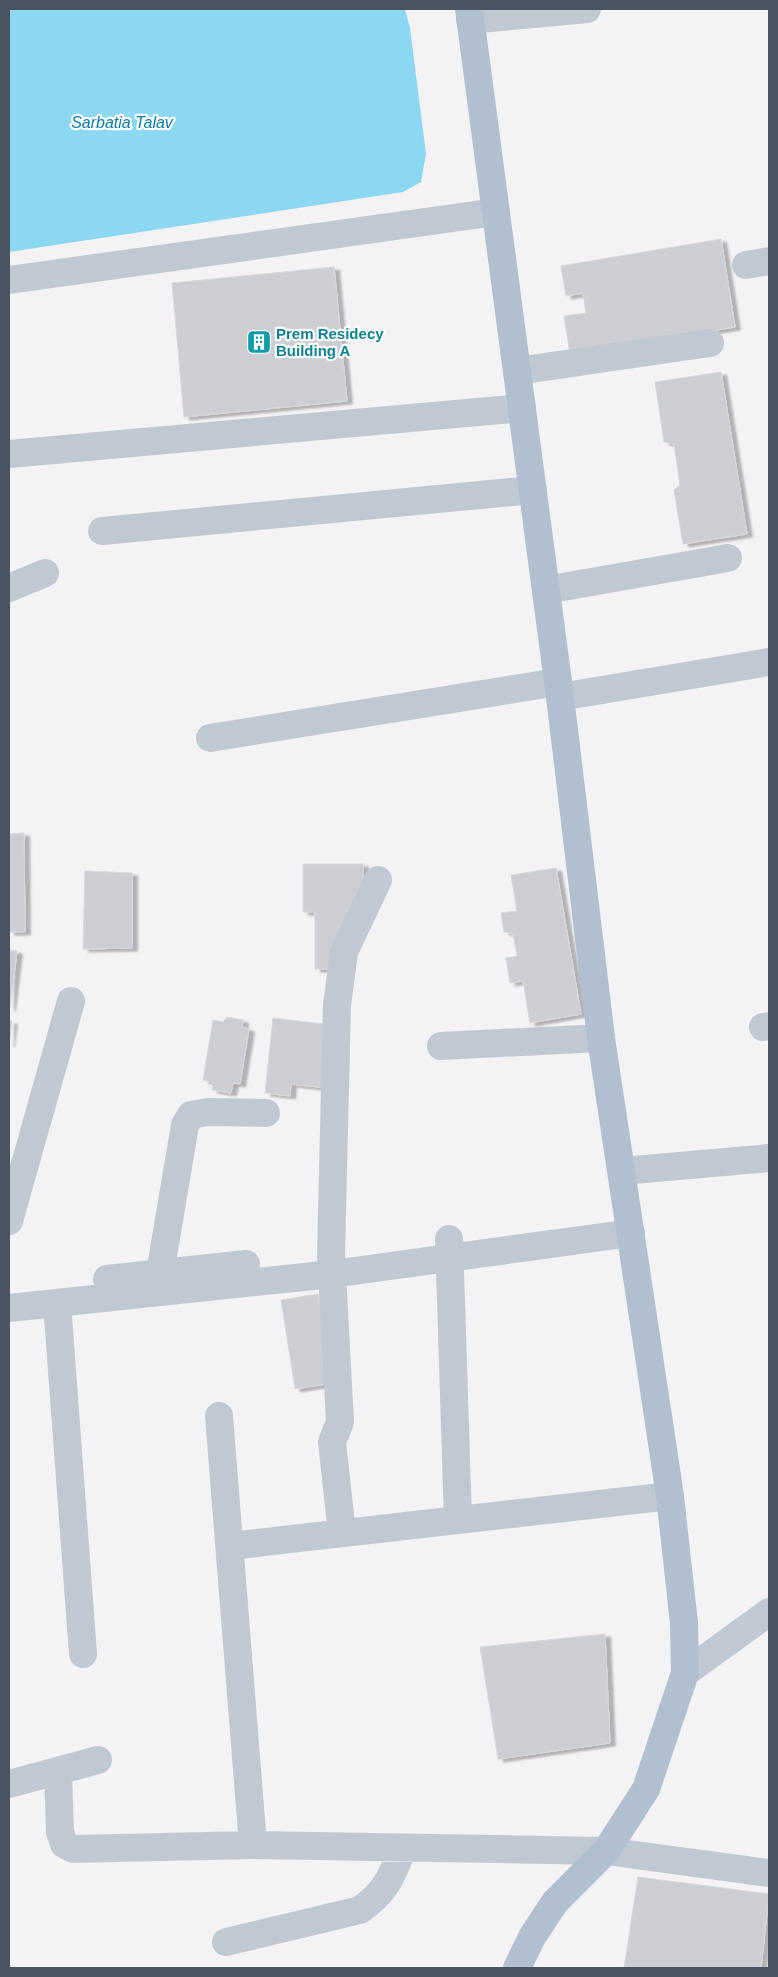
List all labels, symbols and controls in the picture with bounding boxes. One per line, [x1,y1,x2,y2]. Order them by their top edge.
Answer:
water label: Sarbatia Talav [71,114,174,131]
place label: Prem Residecy Building A [276,325,384,359]
building icon: Prem Residecy Building A [246,329,272,355]

